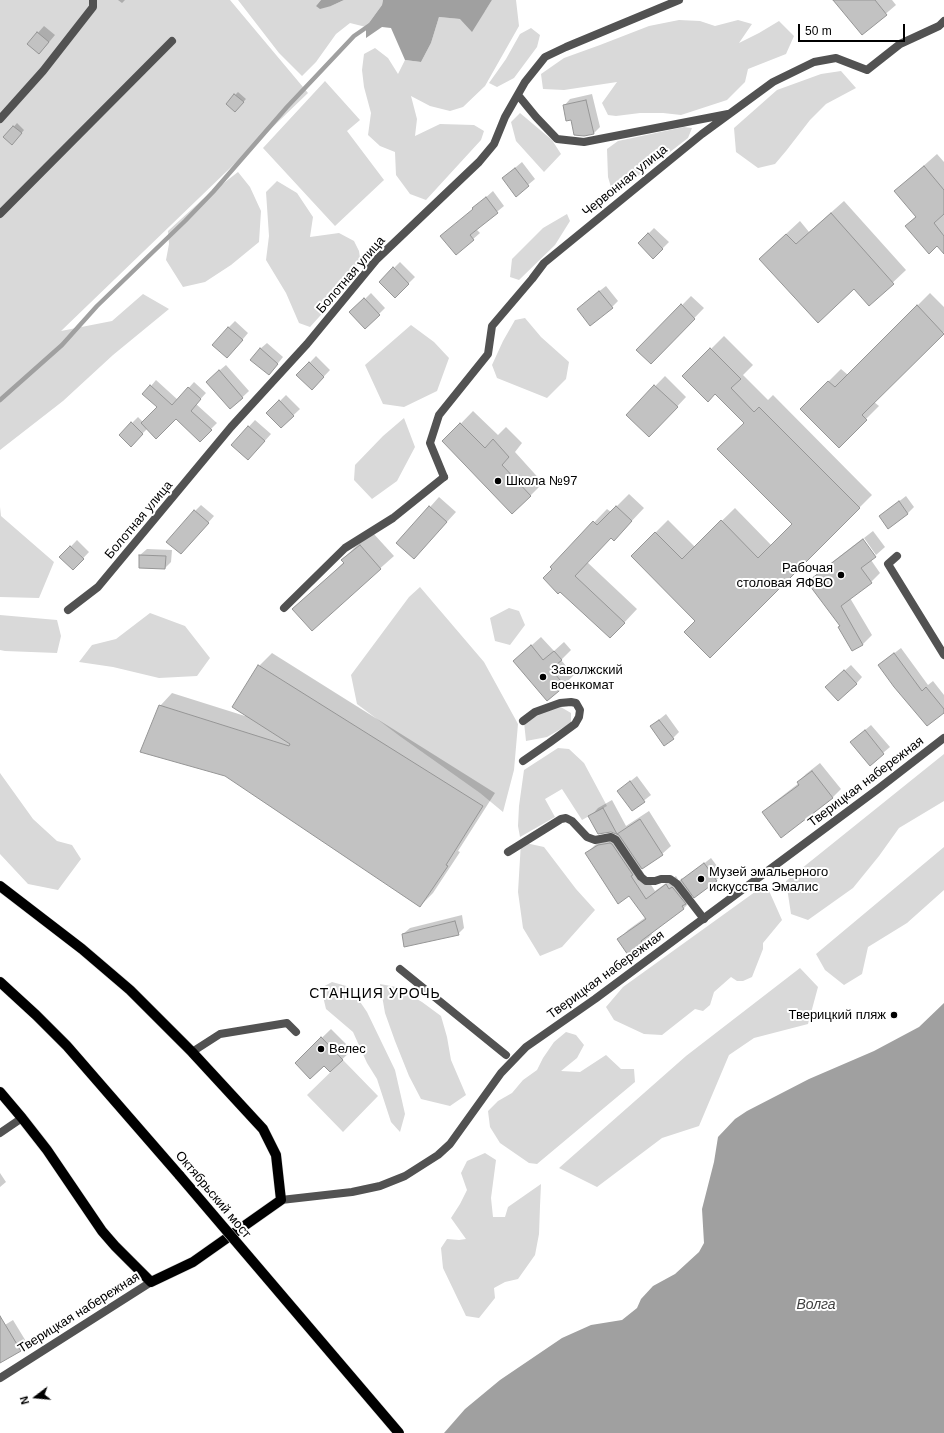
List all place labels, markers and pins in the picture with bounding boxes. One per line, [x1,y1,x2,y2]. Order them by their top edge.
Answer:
place label: Школа №97 [506,473,578,489]
marker: Школа №97 [493,476,503,486]
place label: Рабочая столовая ЯФВО [737,560,833,591]
marker: Рабочая столовая ЯФВО [836,570,846,580]
place label: Заволжский военкомат [551,662,623,693]
marker: Заволжский военкомат [538,672,548,682]
place label: Музей эмальерного искусства Эмалис [709,864,828,895]
marker: Музей эмальерного искусства Эмалис [696,874,706,884]
place label: Тверицкий пляж [789,1007,886,1023]
marker: Тверицкий пляж [889,1010,899,1020]
place label: Велес [329,1041,366,1057]
marker: Велес [316,1044,326,1054]

